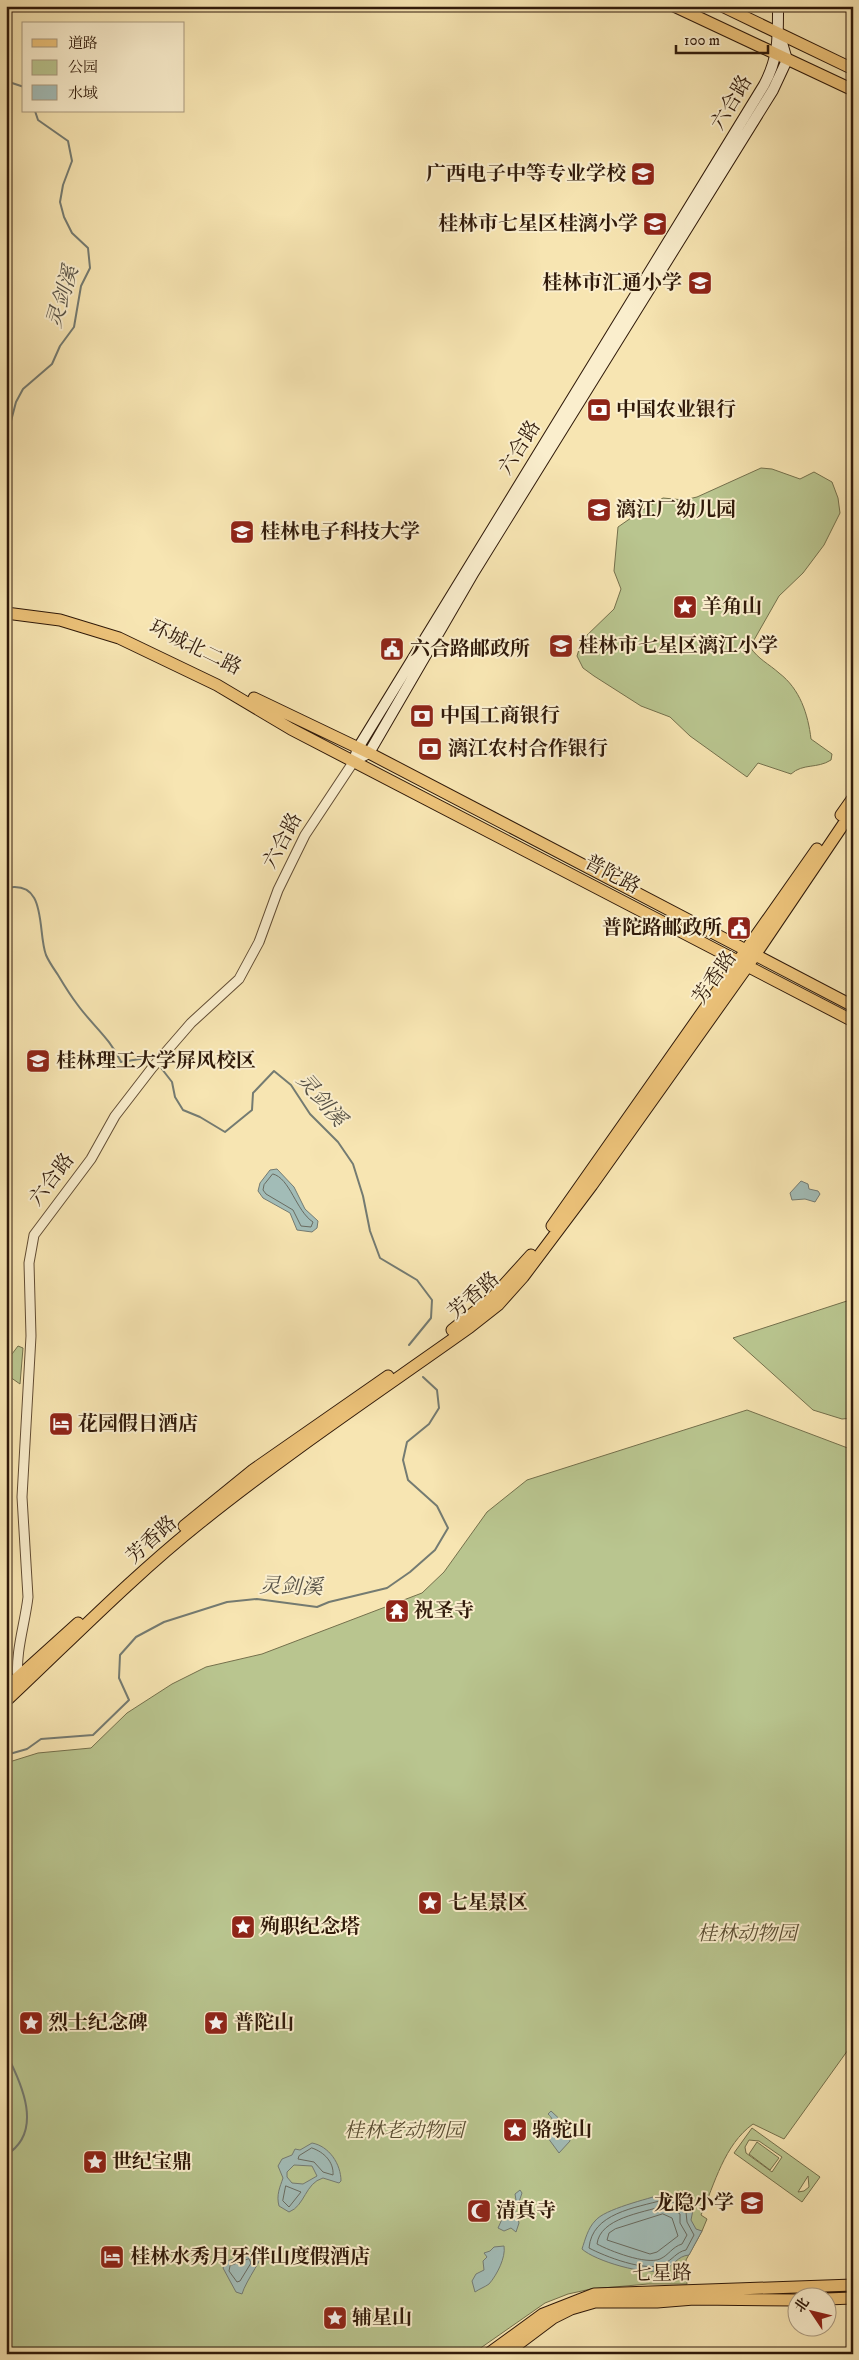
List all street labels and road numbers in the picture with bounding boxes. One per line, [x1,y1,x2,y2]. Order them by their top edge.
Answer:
street label: 六合路 [706,71,758,135]
street label: 六合路 [494,416,546,480]
street label: 环城北二路 [145,615,245,681]
street label: 六合路 [258,809,308,873]
street label: 普陀路 [580,850,644,900]
street label: 芳香路 [688,946,742,1010]
street label: 六合路 [24,1149,80,1211]
street label: 芳香路 [443,1267,505,1325]
street label: 芳香路 [121,1511,183,1569]
street label: 七星路 [632,2261,692,2287]

